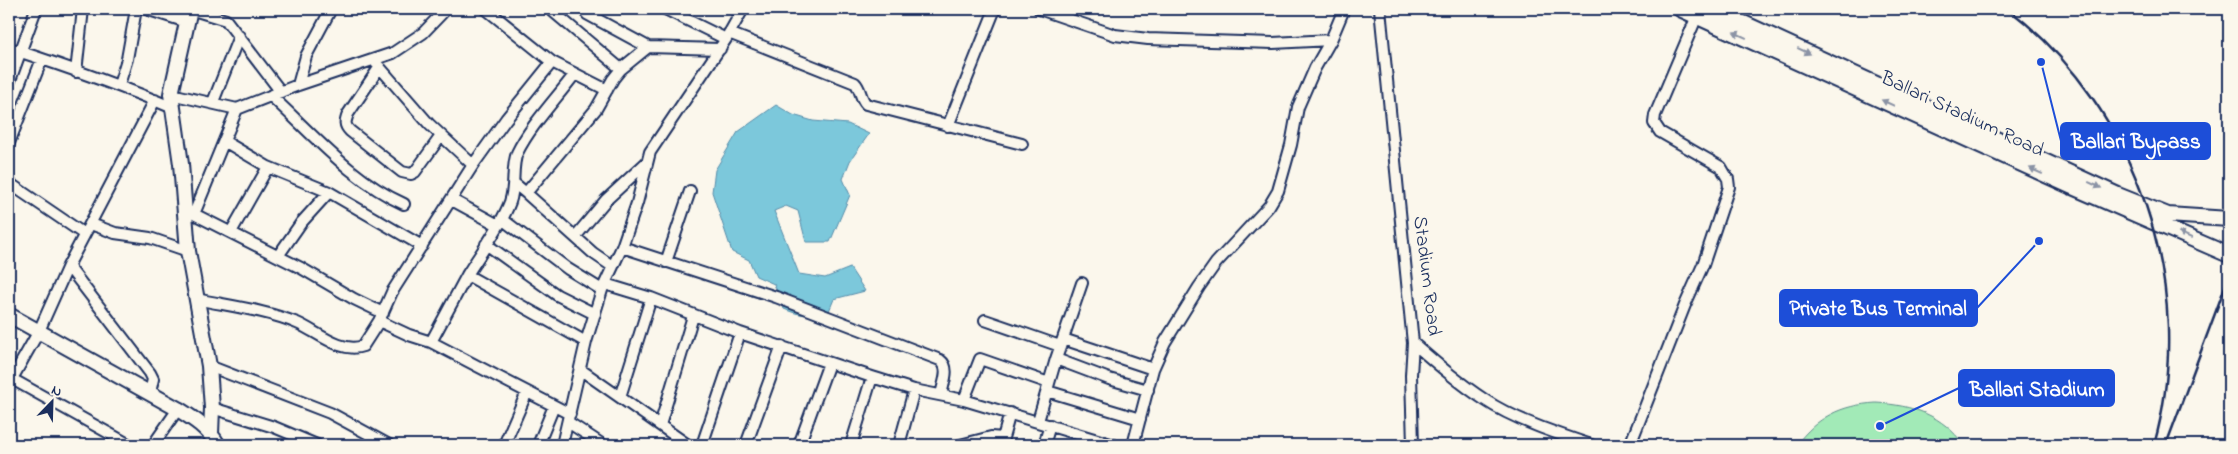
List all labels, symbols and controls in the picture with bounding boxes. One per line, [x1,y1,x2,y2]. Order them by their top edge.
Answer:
one-way arrow [1733,31,1747,39]
one-way arrow [1797,47,1812,56]
street label: Ballari Stadium Road [1875,64,2048,166]
one-way arrow [1881,98,1895,106]
callout: Ballari Bypass [2061,123,2210,159]
text: Ballari Bypass [2070,128,2201,160]
one-way arrow [2029,166,2043,174]
one-way arrow [2088,181,2102,189]
street label: Stadium Road [1404,214,1448,338]
one-way arrow [2178,230,2192,238]
callout: Private Bus Terminal [1780,290,1977,326]
text: Private Bus Terminal [1789,295,1967,325]
callout: Ballari Stadium [1959,370,2114,406]
north arrow [28,376,78,426]
text: Ballari Stadium [1968,376,2105,406]
text: N [48,380,65,403]

